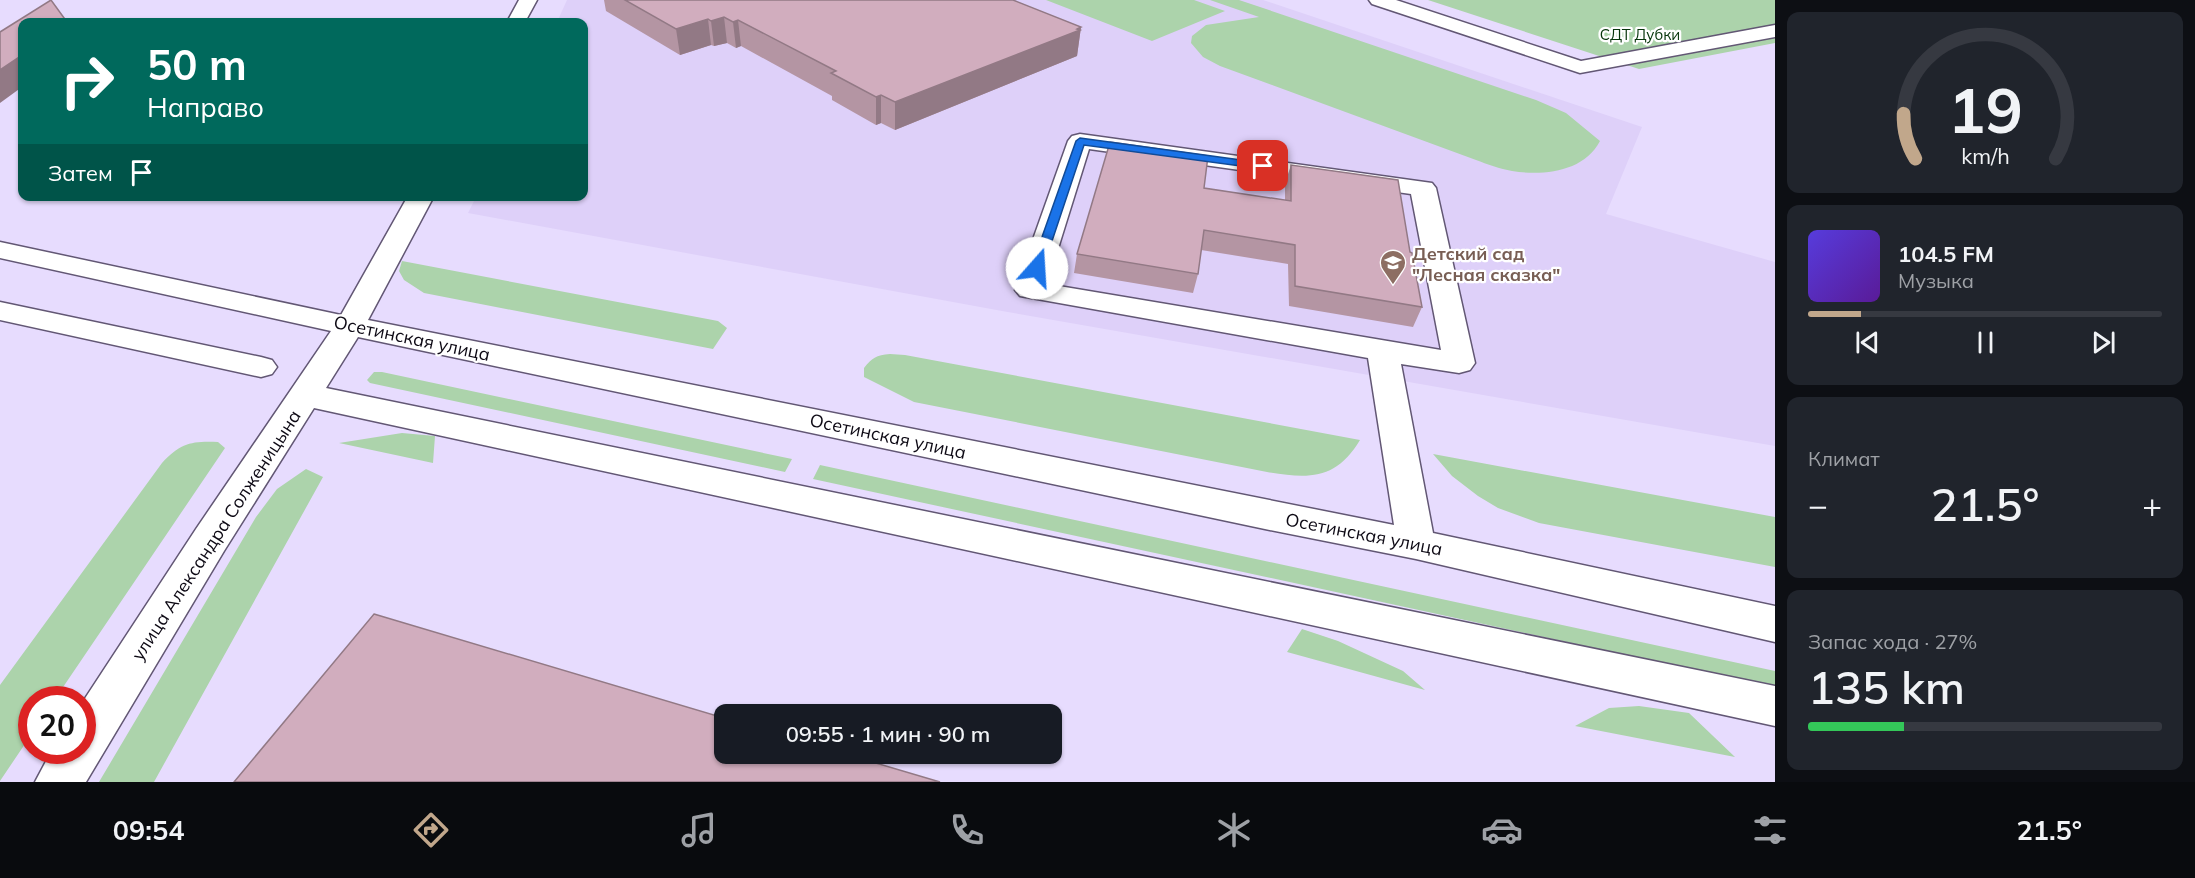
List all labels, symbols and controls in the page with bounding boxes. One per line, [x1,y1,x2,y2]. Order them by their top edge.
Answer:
park label: СДТ Дубки [1600,25,1680,44]
text: 50 m [147,38,247,91]
icon: right [48,42,126,120]
text: 19 [1948,70,2022,149]
text: Направо [147,90,264,124]
pin [1237,140,1288,191]
text: km/h [1961,143,2009,170]
icon: arrive [1246,149,1279,182]
icon: arrive [125,156,158,189]
text: Затем [48,159,113,187]
position arrow [1005,236,1069,300]
text: 104.5 FM [1898,240,1994,268]
place label: Детский сад "Лесная сказка" [1412,242,1560,286]
school or university icon: Детский сад "Лесная сказка" [1378,248,1408,286]
text: Музыка [1898,268,1974,293]
street label: Осетинская улица [332,310,492,366]
icon: previous [1851,326,1884,359]
icon: pause [1969,326,2002,359]
icon: next [2087,326,2120,359]
street label: улица Александра Солженицына [126,405,306,665]
street label: Осетинская улица [808,408,968,464]
text: Климат [1808,446,1880,471]
text: 21.5° [1931,476,2039,532]
text: − [1808,484,1828,525]
text: + [2142,484,2162,525]
street label: Осетинская улица [1284,508,1444,560]
text: Запас хода · 27% [1808,629,1977,654]
text: 135 km [1808,659,1965,715]
speed limit sign: 20 [18,686,96,764]
text: 09:55 · 1 мин · 90 m [786,720,990,748]
icon: directions [410,809,452,851]
icon: music [678,809,720,851]
icon: phone [946,809,988,851]
icon: climate [1213,809,1255,851]
icon: car [1481,809,1523,851]
icon: filters [1749,809,1791,851]
text: 09:54 [113,813,184,847]
text: 21.5° [2017,813,2082,847]

